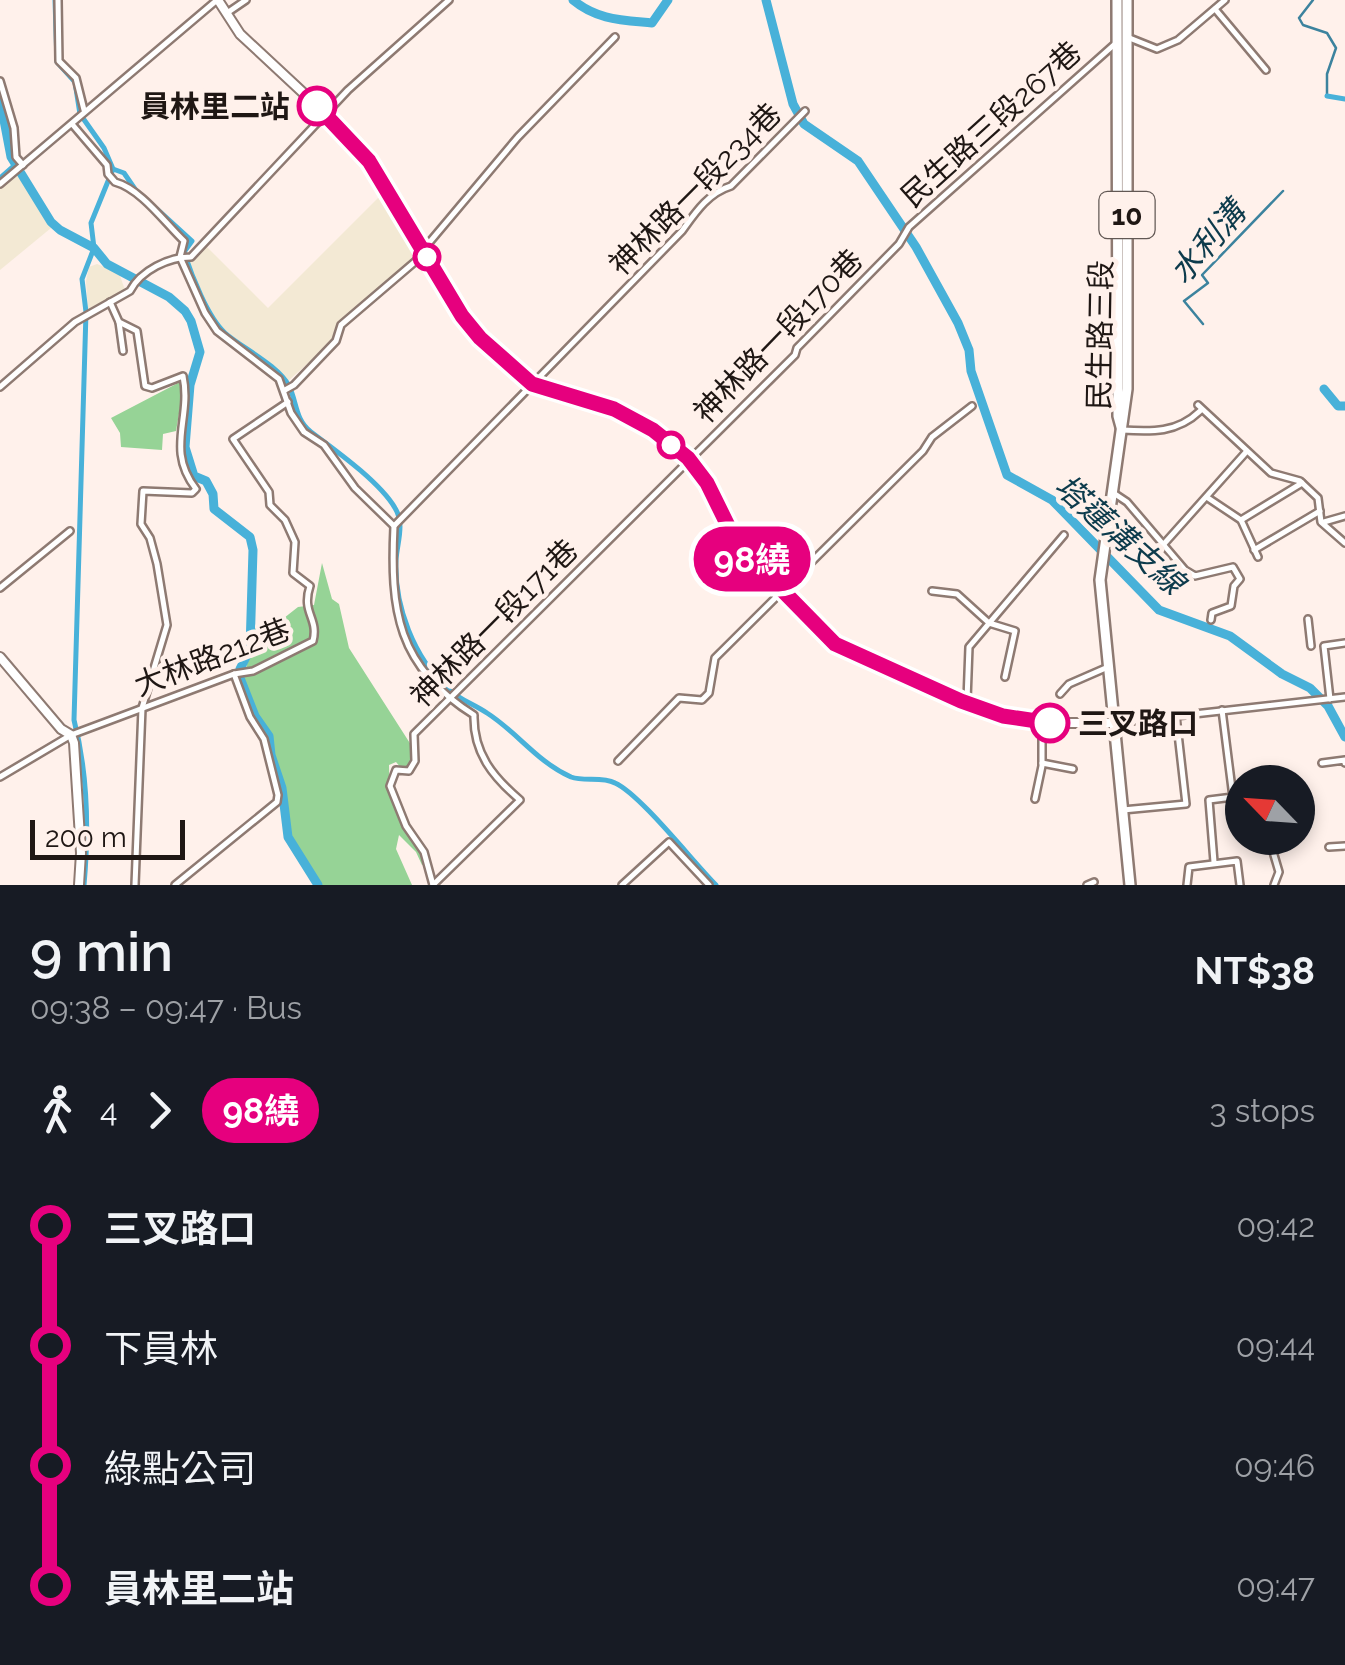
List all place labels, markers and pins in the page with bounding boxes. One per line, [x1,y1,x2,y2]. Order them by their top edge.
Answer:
marker: 員林里二站 [298,87,336,125]
place label: 員林里二站 [140,89,290,124]
unlabelled marker [414,244,440,270]
unlabelled marker [658,432,684,458]
marker: 三叉路口 [1031,704,1069,742]
place label: 三叉路口 [1078,706,1198,741]

